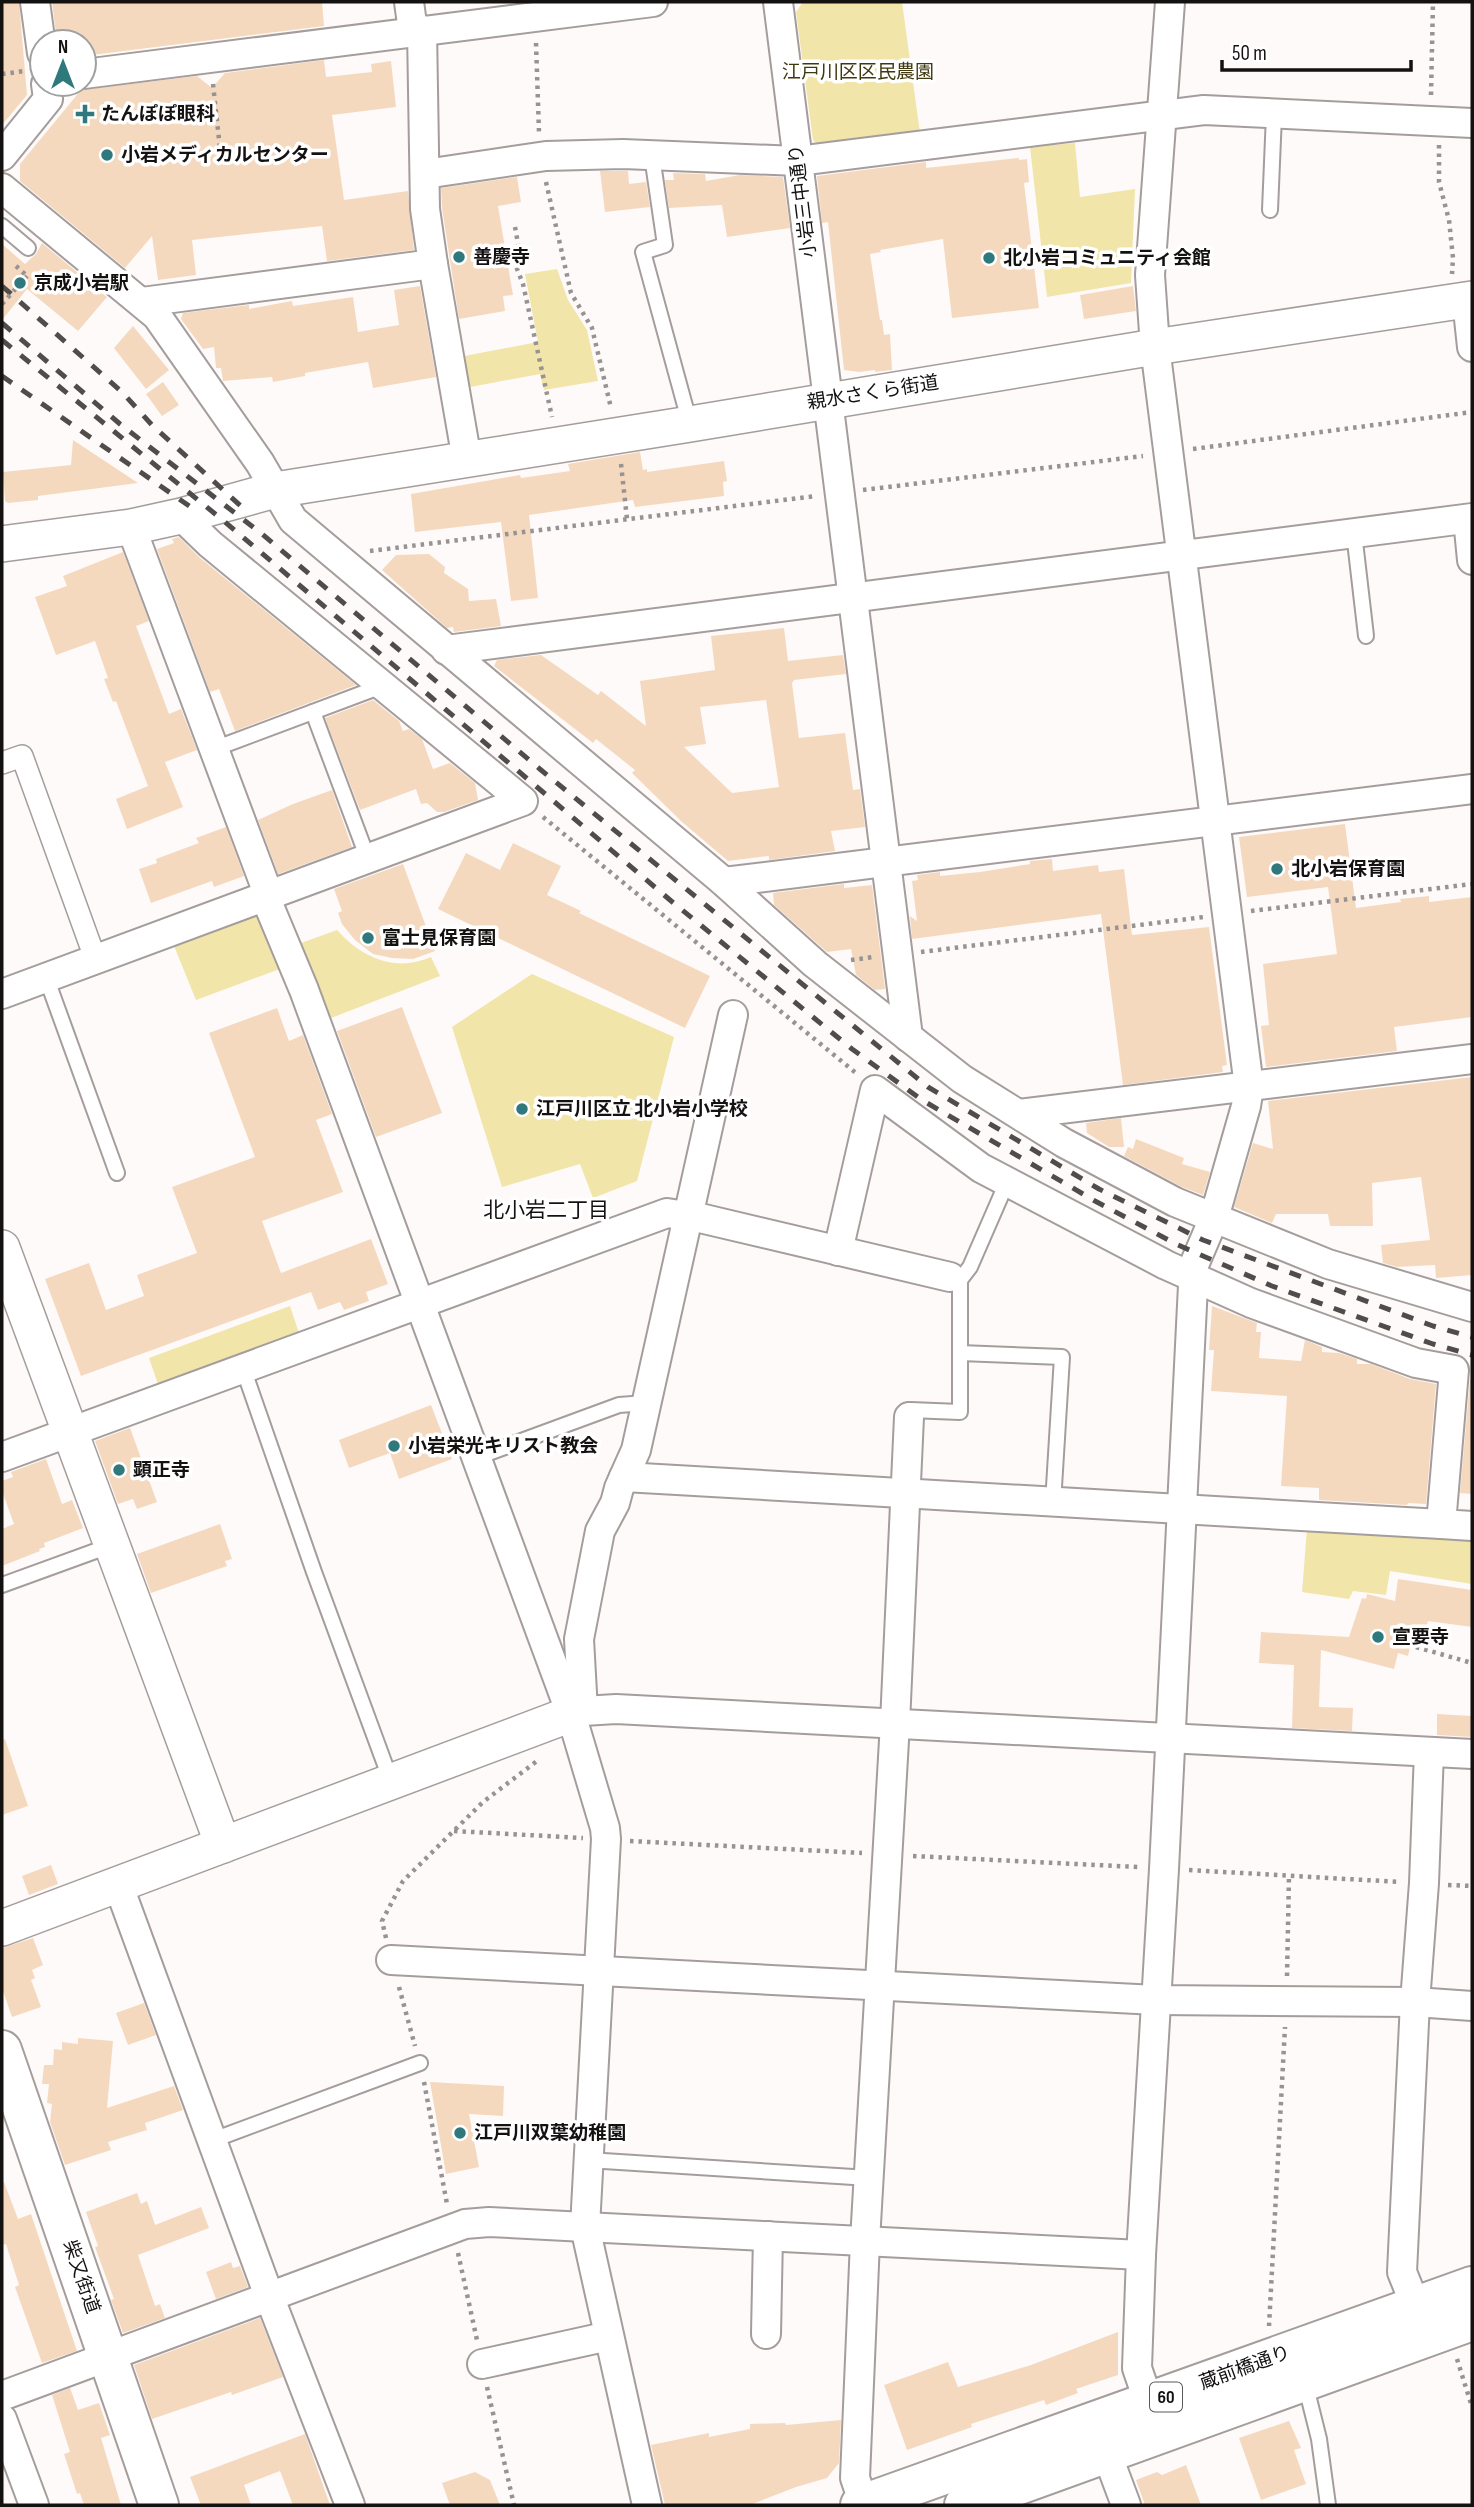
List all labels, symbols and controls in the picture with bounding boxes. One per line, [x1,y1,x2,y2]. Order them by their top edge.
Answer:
north arrow [28,28,98,98]
scale bar [1222,28,1411,72]
text: N [58,36,68,59]
text: 50 m [1232,41,1267,66]
park label: 江戸川区区民農園 [782,61,934,84]
place label: たんぽぽ眼科 [101,103,215,126]
marker: たんぽぽ眼科 [75,104,95,124]
street label: 小岩三中通り [785,143,821,259]
place label: 小岩メディカルセンター [121,144,329,167]
marker: 小岩メディカルセンター [99,147,115,163]
place label: 善慶寺 [473,246,530,269]
place label: 北小岩コミュニティ会館 [1003,247,1211,270]
marker: 善慶寺 [451,249,467,265]
marker: 北小岩コミュニティ会館 [981,250,997,266]
place label: 京成小岩駅 [34,272,129,295]
marker: 京成小岩駅 [12,275,28,291]
street label: 親水さくら街道 [806,371,940,415]
place label: 北小岩保育園 [1291,858,1405,881]
marker: 北小岩保育園 [1269,861,1285,877]
place label: 富士見保育園 [382,927,496,950]
marker: 富士見保育園 [360,930,376,946]
place label: 江戸川区立 北小岩小学校 [536,1098,748,1121]
marker: 江戸川区立 北小岩小学校 [514,1101,530,1117]
district label: 北小岩二丁目 [483,1198,609,1223]
place label: 小岩栄光キリスト教会 [408,1435,598,1458]
marker: 小岩栄光キリスト教会 [386,1438,402,1454]
place label: 顕正寺 [133,1459,190,1482]
marker: 顕正寺 [111,1462,127,1478]
place label: 宣要寺 [1392,1626,1449,1649]
marker: 宣要寺 [1370,1629,1386,1645]
place label: 江戸川双葉幼稚園 [474,2122,626,2145]
marker: 江戸川双葉幼稚園 [452,2125,468,2141]
street label: 柴又街道 [58,2237,104,2317]
street label: 蔵前橋通り [1196,2341,1294,2395]
road number: 60 [1150,2382,1182,2412]

